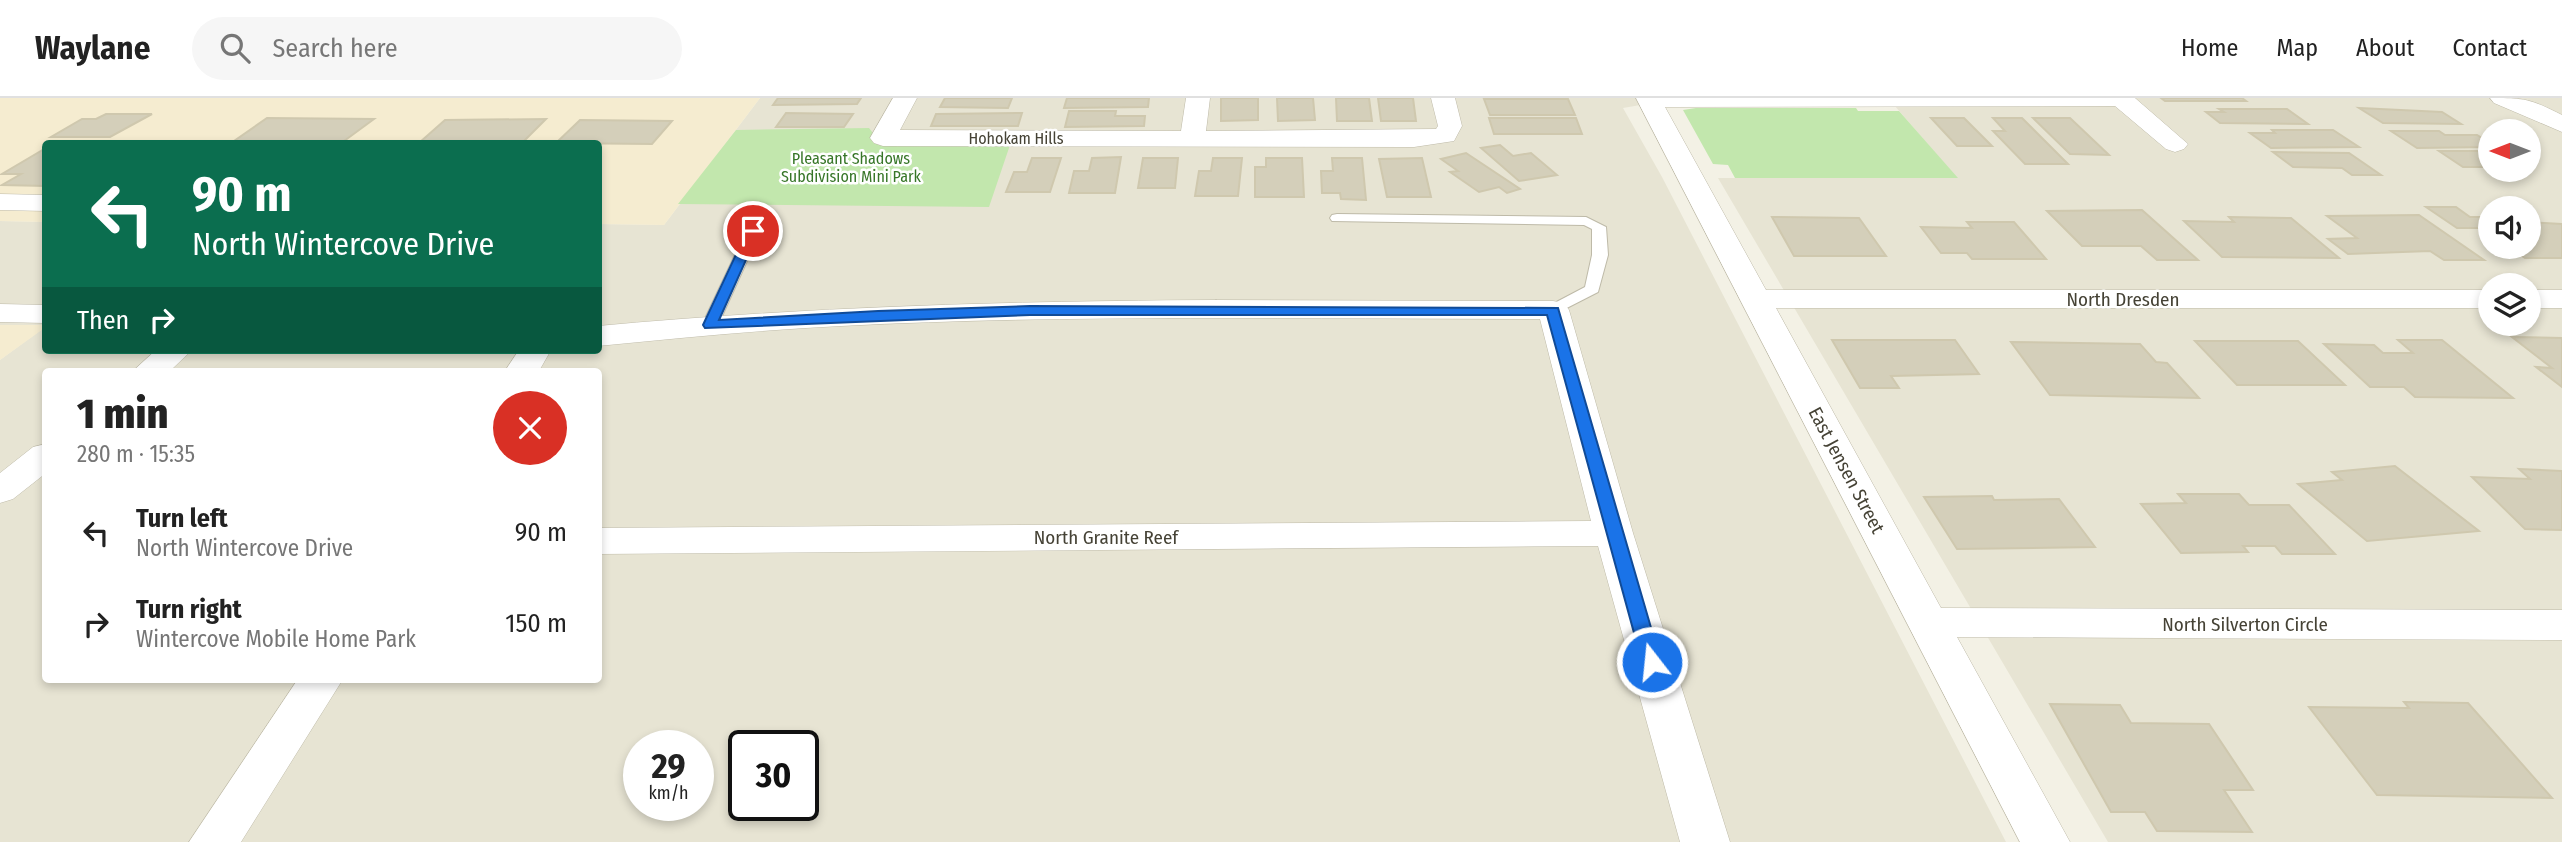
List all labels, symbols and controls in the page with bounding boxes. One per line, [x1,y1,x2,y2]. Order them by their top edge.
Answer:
search box [192,17,682,80]
text: Waylane [35,28,150,68]
icon: search [216,29,254,67]
text: Search here [272,33,398,64]
text: Home [2181,34,2238,62]
text: Map [2276,34,2318,62]
text: About [2356,34,2414,62]
text: Contact [2452,34,2527,62]
north arrow [2478,119,2541,182]
map controls [2478,119,2541,336]
street label: Hohokam Hills [968,129,1064,148]
park label: Pleasant Shadows Subdivision Mini Park [781,149,922,186]
text: 90 m [192,165,292,224]
icon: left [77,168,168,259]
button: sound [2478,196,2541,259]
pin [723,201,783,261]
icon: arrive [734,212,772,250]
text: North Wintercove Drive [192,225,494,263]
button: layers [2478,273,2541,336]
street label: North Dresden [2066,288,2180,311]
icon: right [143,301,181,339]
text: Then [77,305,129,336]
text: 1 min [77,389,168,439]
button: close [493,391,567,465]
street label: East Jensen Street [1804,403,1890,538]
text: 280 m · 15:35 [77,440,195,468]
text: Turn left [136,503,228,534]
icon: left [77,514,115,552]
text: 90 m [515,517,567,548]
street label: North Granite Reef [1034,526,1179,549]
text: North Wintercove Drive [136,534,353,562]
text: Turn right [136,594,242,625]
icon: right [77,605,115,643]
text: 150 m [505,608,567,639]
street label: North Silverton Circle [2162,613,2328,636]
text: Wintercove Mobile Home Park [136,625,416,653]
position arrow [1615,625,1689,699]
speed limit sign: 30 [728,730,819,821]
text: 29 [651,745,686,787]
text: km/h [648,782,689,804]

